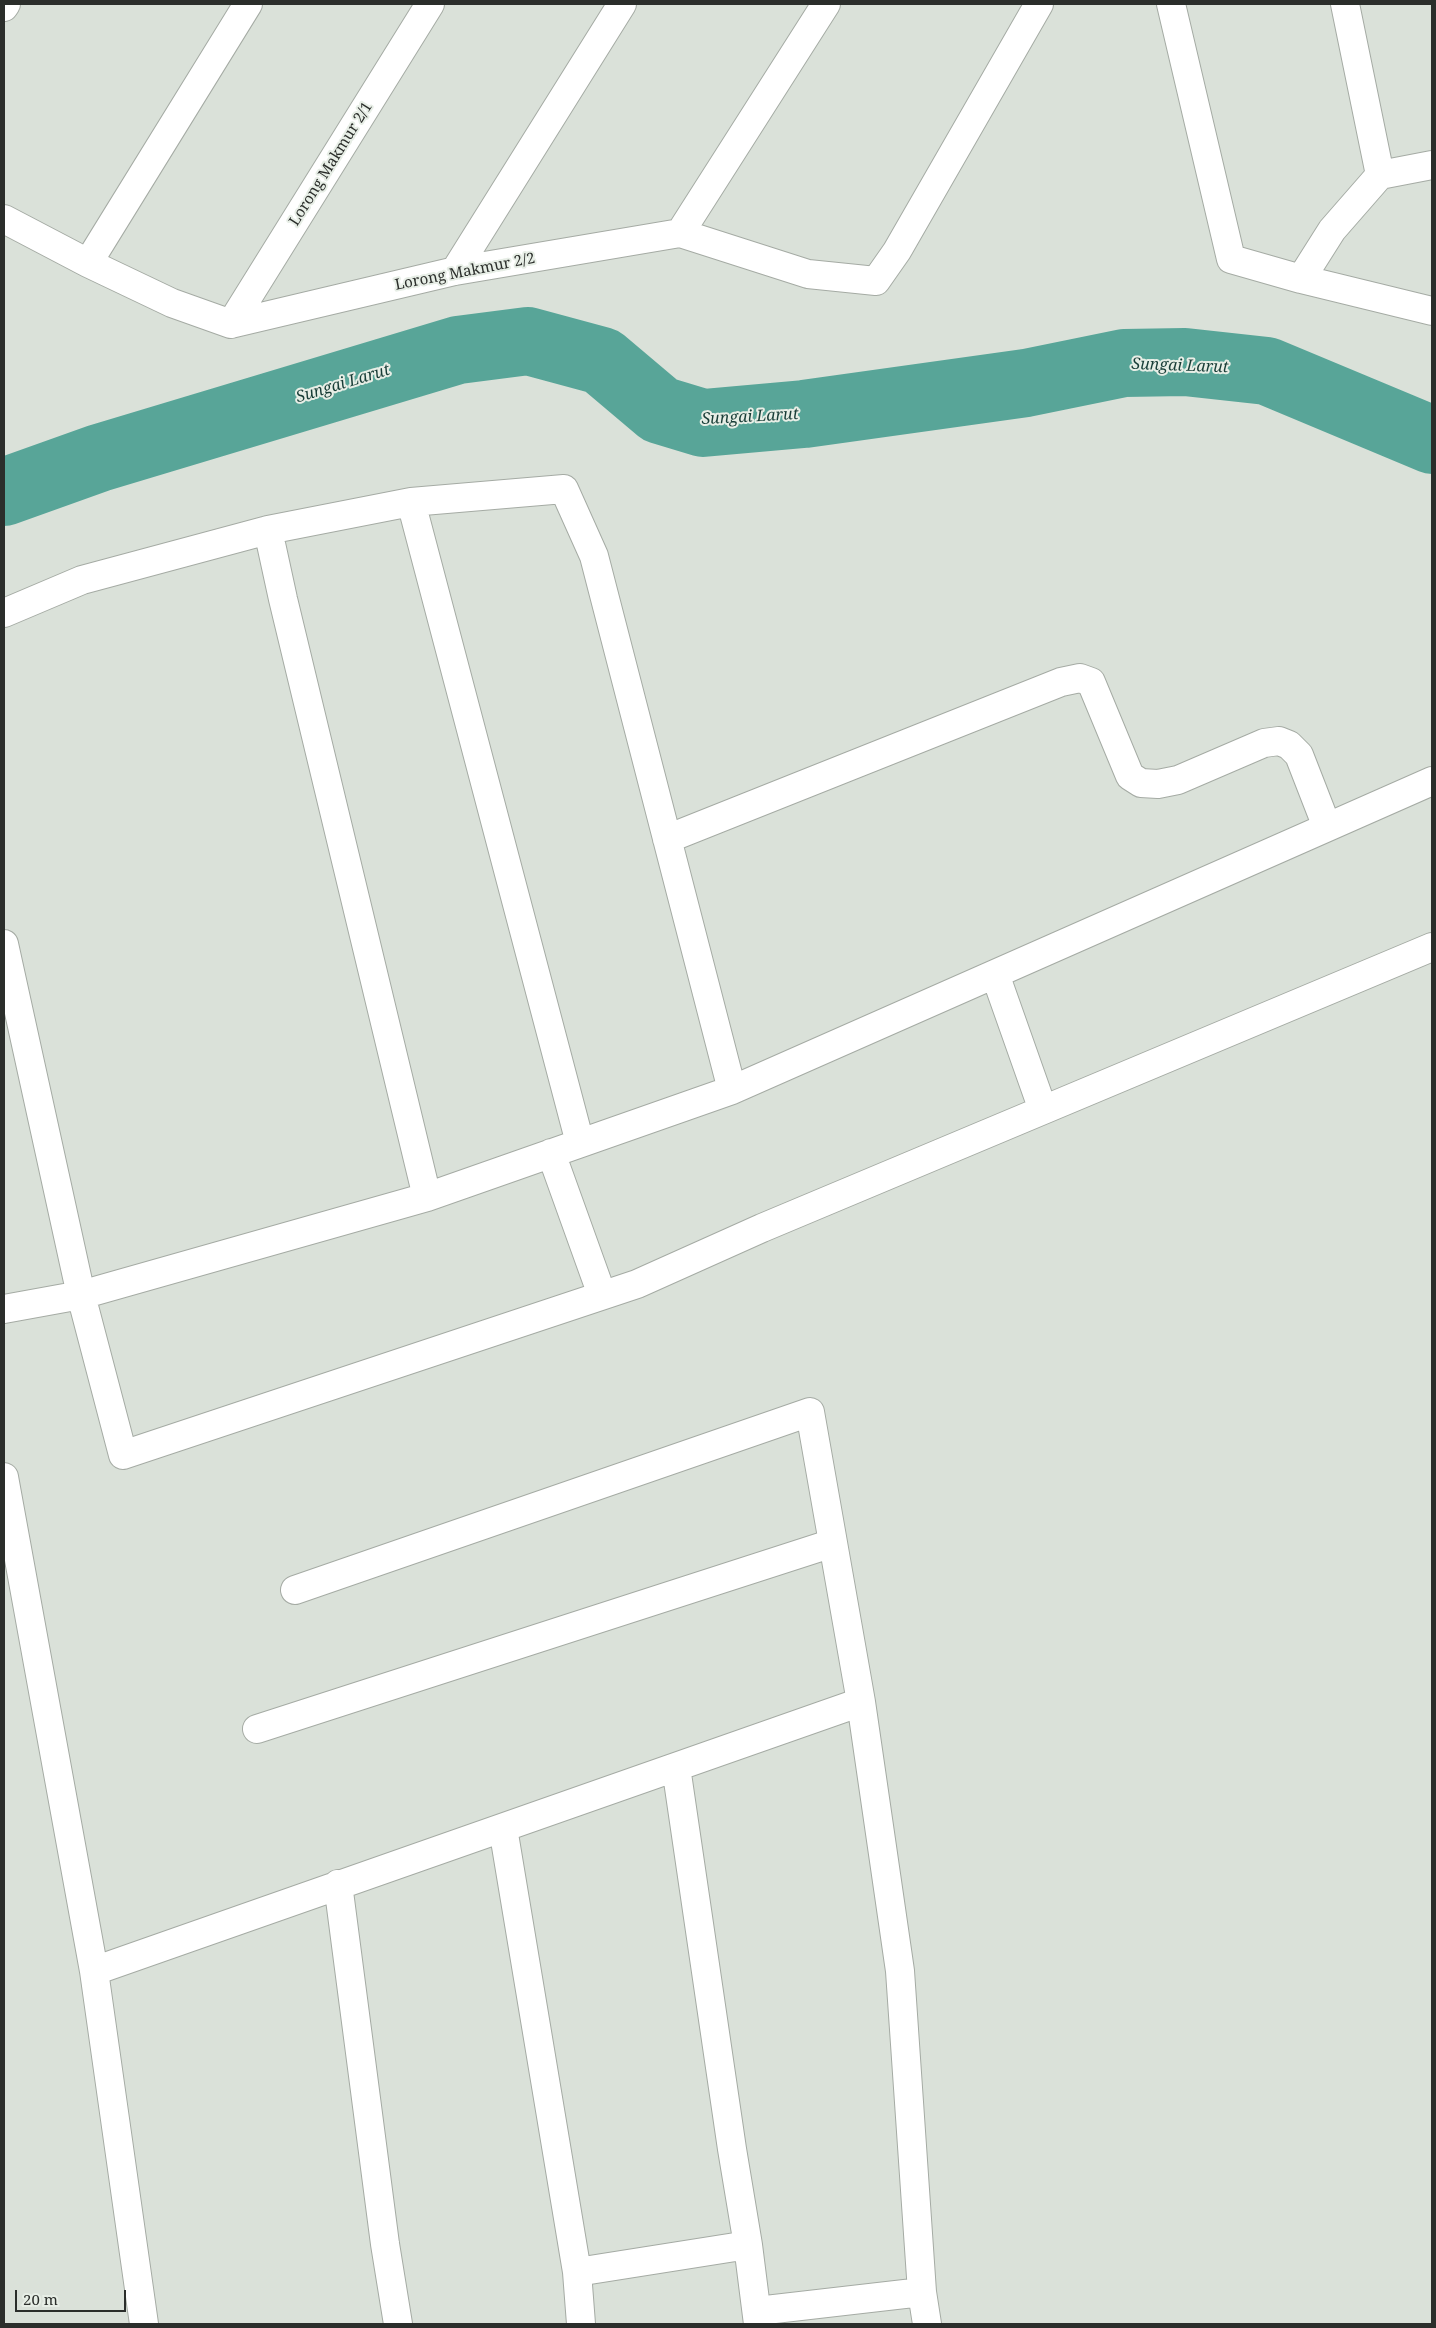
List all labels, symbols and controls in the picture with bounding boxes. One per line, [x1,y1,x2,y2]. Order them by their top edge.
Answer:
street label: Lorong Makmur 2/1 [286,99,376,229]
street label: Lorong Makmur 2/2 [393,250,537,294]
water label: Sungai Larut [1131,355,1229,377]
water label: Sungai Larut [294,361,392,407]
water label: Sungai Larut [701,405,799,429]
scale bar [18,2280,129,2312]
text: 20 m [23,2289,58,2309]

